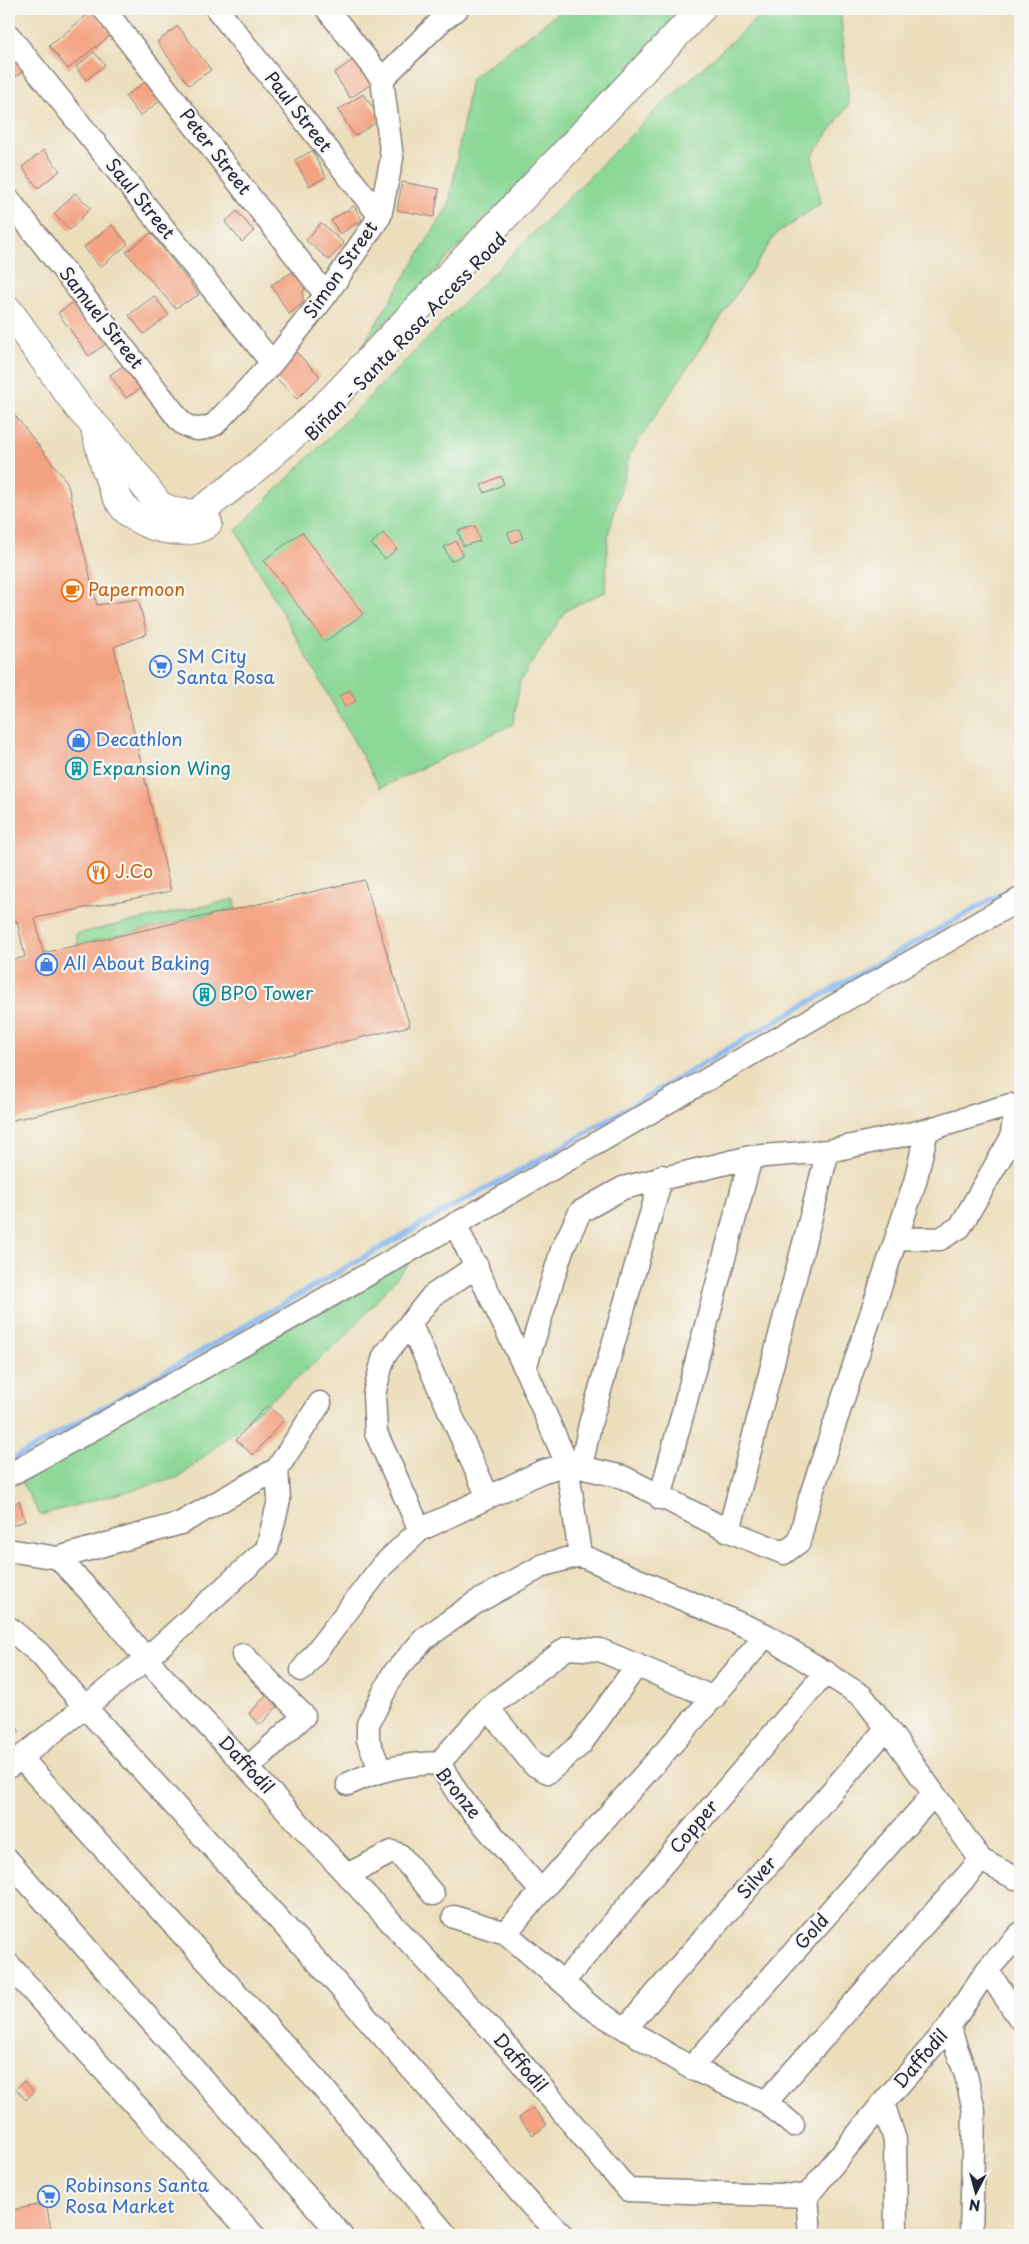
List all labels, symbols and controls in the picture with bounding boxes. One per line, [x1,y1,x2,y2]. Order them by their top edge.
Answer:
street label: Paul Street [259,65,339,157]
street label: Peter Street [174,102,259,200]
street label: Saul Street [100,152,182,244]
street label: Simon Street [296,215,383,323]
street label: Biñan - Santa Rosa Access Road [298,226,512,446]
street label: Samuel Street [53,260,151,374]
place label: Papermoon [88,575,185,602]
cafe icon: Papermoon [60,578,84,602]
place label: SM City Santa Rosa [176,642,275,690]
supermarket icon: SM City Santa Rosa [148,655,172,679]
place label: Decathlon [95,725,183,752]
shop icon: Decathlon [67,728,91,752]
place label: Expansion Wing [92,754,231,781]
building icon: Expansion Wing [64,757,88,781]
place label: J.Co [115,857,153,884]
restaurant icon: J.Co [87,860,111,884]
place label: All About Baking [63,949,210,976]
shop icon: All About Baking [35,952,59,976]
place label: BPO Tower [220,979,314,1006]
building icon: BPO Tower [192,982,216,1006]
street label: Daffodil [213,1729,281,1799]
street label: Bronze [430,1760,489,1824]
street label: Copper [662,1793,724,1859]
street label: Silver [730,1849,782,1904]
street label: Gold [787,1907,834,1955]
street label: Daffodil [886,2022,953,2094]
street label: Daffodil [488,2026,555,2098]
north arrow [952,2166,1002,2216]
place label: Robinsons Santa Rosa Market [65,2171,210,2219]
supermarket icon: Robinsons Santa Rosa Market [37,2184,61,2208]
text: N [968,2194,981,2216]

